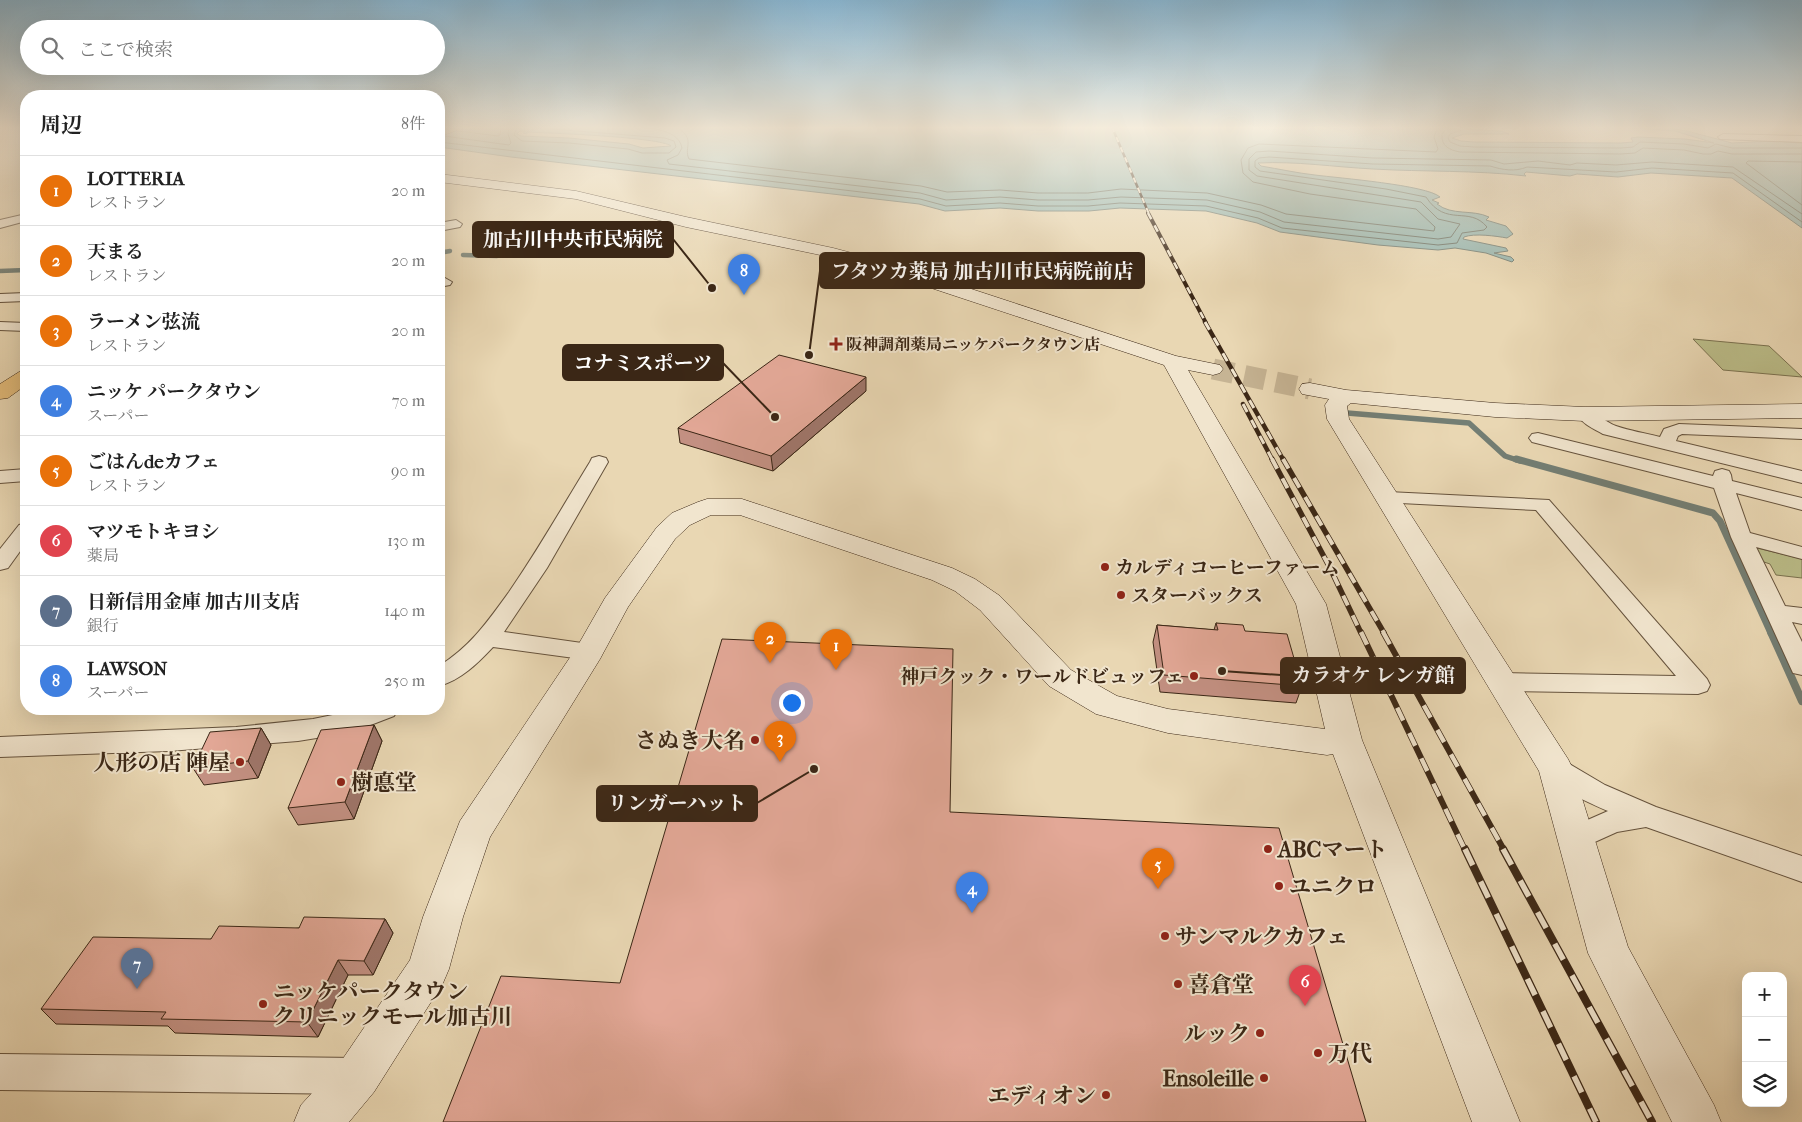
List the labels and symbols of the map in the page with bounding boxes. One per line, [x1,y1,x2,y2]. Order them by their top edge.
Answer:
callout: 加古川中央市民病院 [473,222,673,257]
text: 加古川中央市民病院 [483,228,663,251]
callout: フタツカ薬局 加古川市民病院前店 [820,253,1144,288]
pin: 8 [728,254,760,295]
text: フタツカ薬局 加古川市民病院前店 [831,260,1133,283]
place label: 阪神調剤薬局ニッケパークタウン店 [846,335,1100,354]
marker: 阪神調剤薬局ニッケパークタウン店 [830,338,842,350]
callout: コナミスポーツ [563,345,723,380]
text: コナミスポーツ [573,352,713,375]
place label: カルディコーヒーファーム [1115,557,1339,579]
marker: カルディコーヒーファーム [1099,561,1111,573]
place label: スターバックス [1131,585,1263,607]
marker: スターバックス [1115,589,1127,601]
pin: 2 [754,622,786,663]
pin: 1 [820,629,852,670]
callout: カラオケ レンガ館 [1281,658,1465,693]
text: カラオケ レンガ館 [1291,664,1455,687]
place label: 神戸クック・ワールドビュッフェ [900,666,1184,688]
marker: 神戸クック・ワールドビュッフェ [1188,670,1200,682]
your location [779,690,805,716]
pin: 3 [764,721,796,762]
place label: さぬき大名 [635,728,745,754]
marker: さぬき大名 [749,734,761,746]
place label: 人形の店 陣屋 [93,750,230,776]
marker: 人形の店 陣屋 [234,756,246,768]
place label: 樹悳堂 [351,770,417,796]
marker: 樹悳堂 [335,776,347,788]
callout: リンガーハット [597,786,757,821]
text: リンガーハット [608,792,747,815]
place label: ABCマート [1276,837,1387,863]
marker: ABCマート [1262,843,1274,855]
pin: 5 [1142,848,1174,889]
pin: 4 [956,872,988,913]
place label: ユニクロ [1289,874,1377,900]
marker: ユニクロ [1273,880,1285,892]
place label: サンマルクカフェ [1175,924,1348,950]
marker: サンマルクカフェ [1159,930,1171,942]
pin: 7 [121,948,153,989]
pin: 6 [1289,965,1321,1006]
place label: 喜倉堂 [1188,972,1254,998]
marker: 喜倉堂 [1172,978,1184,990]
place label: ニッケパークタウン クリニックモール加古川 [273,979,512,1030]
marker: ニッケパークタウン クリニックモール加古川 [257,998,269,1010]
place label: ルック [1184,1021,1250,1047]
marker: ルック [1254,1027,1266,1039]
place label: 万代 [1328,1041,1372,1067]
marker: 万代 [1312,1047,1324,1059]
place label: Ensoleille [1163,1066,1254,1092]
marker: Ensoleille [1258,1072,1270,1084]
place label: エディオン [988,1083,1096,1109]
marker: エディオン [1100,1089,1112,1101]

